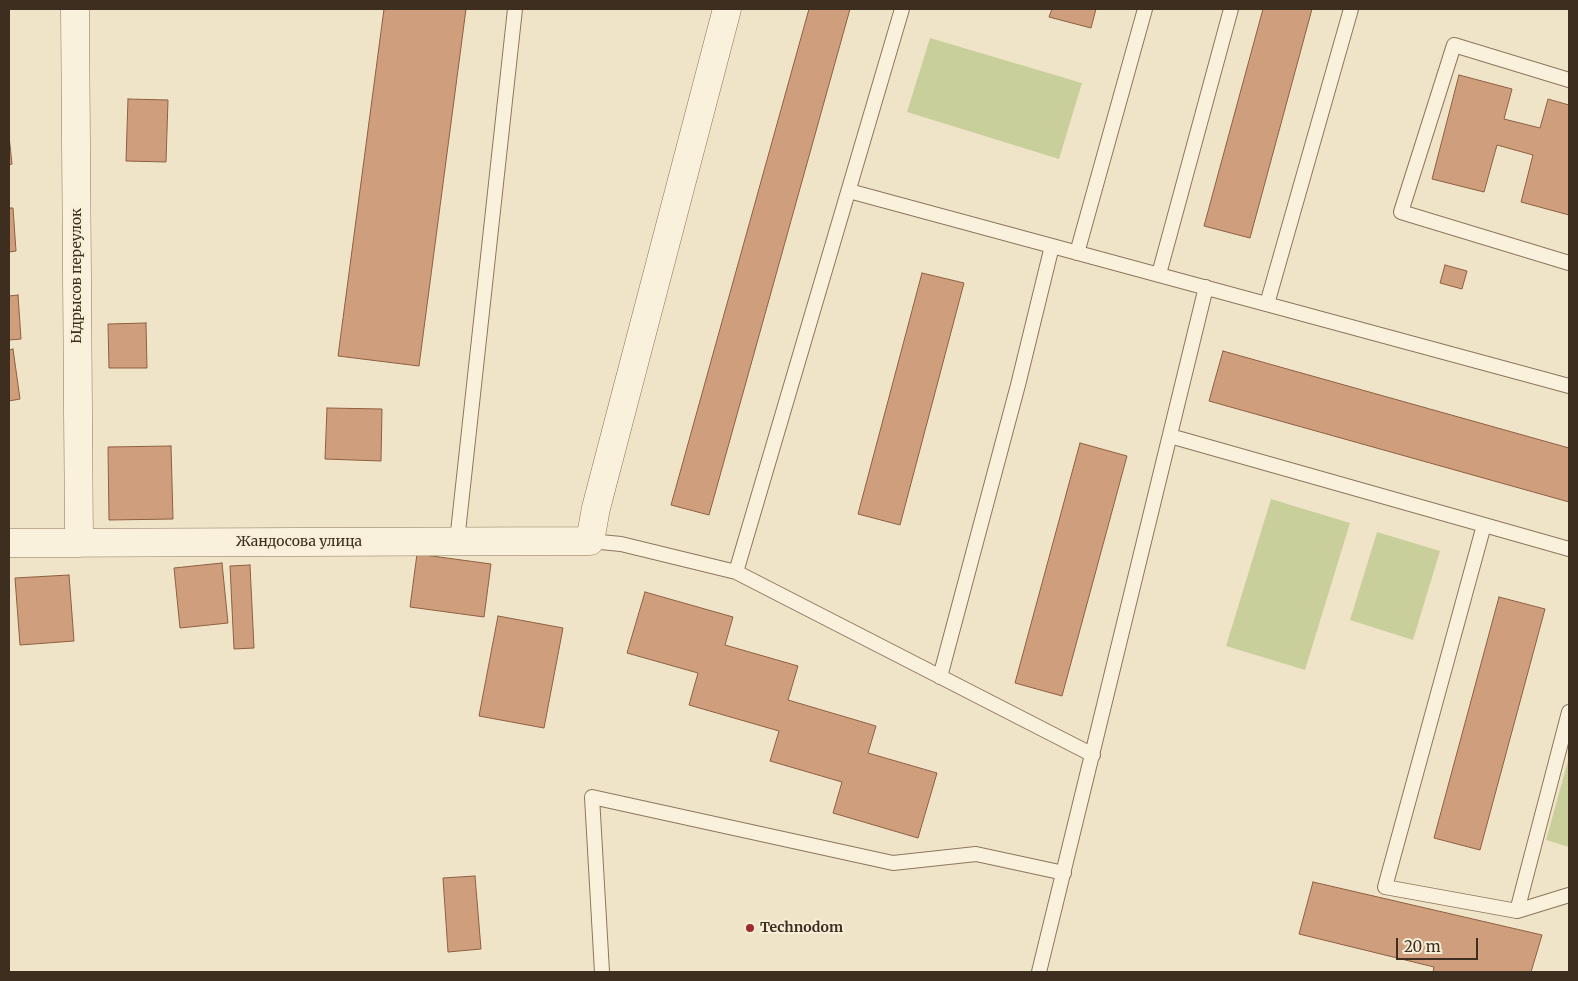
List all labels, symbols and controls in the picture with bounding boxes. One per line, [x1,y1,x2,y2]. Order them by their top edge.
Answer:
street label: Ыдрысов переулок [69,208,85,344]
street label: Жандосова улица [236,534,362,550]
place label: Technodom [760,920,843,936]
marker: Technodom [744,922,756,934]
scale bar [1398,928,1480,960]
text: 20 m [1404,937,1441,956]

